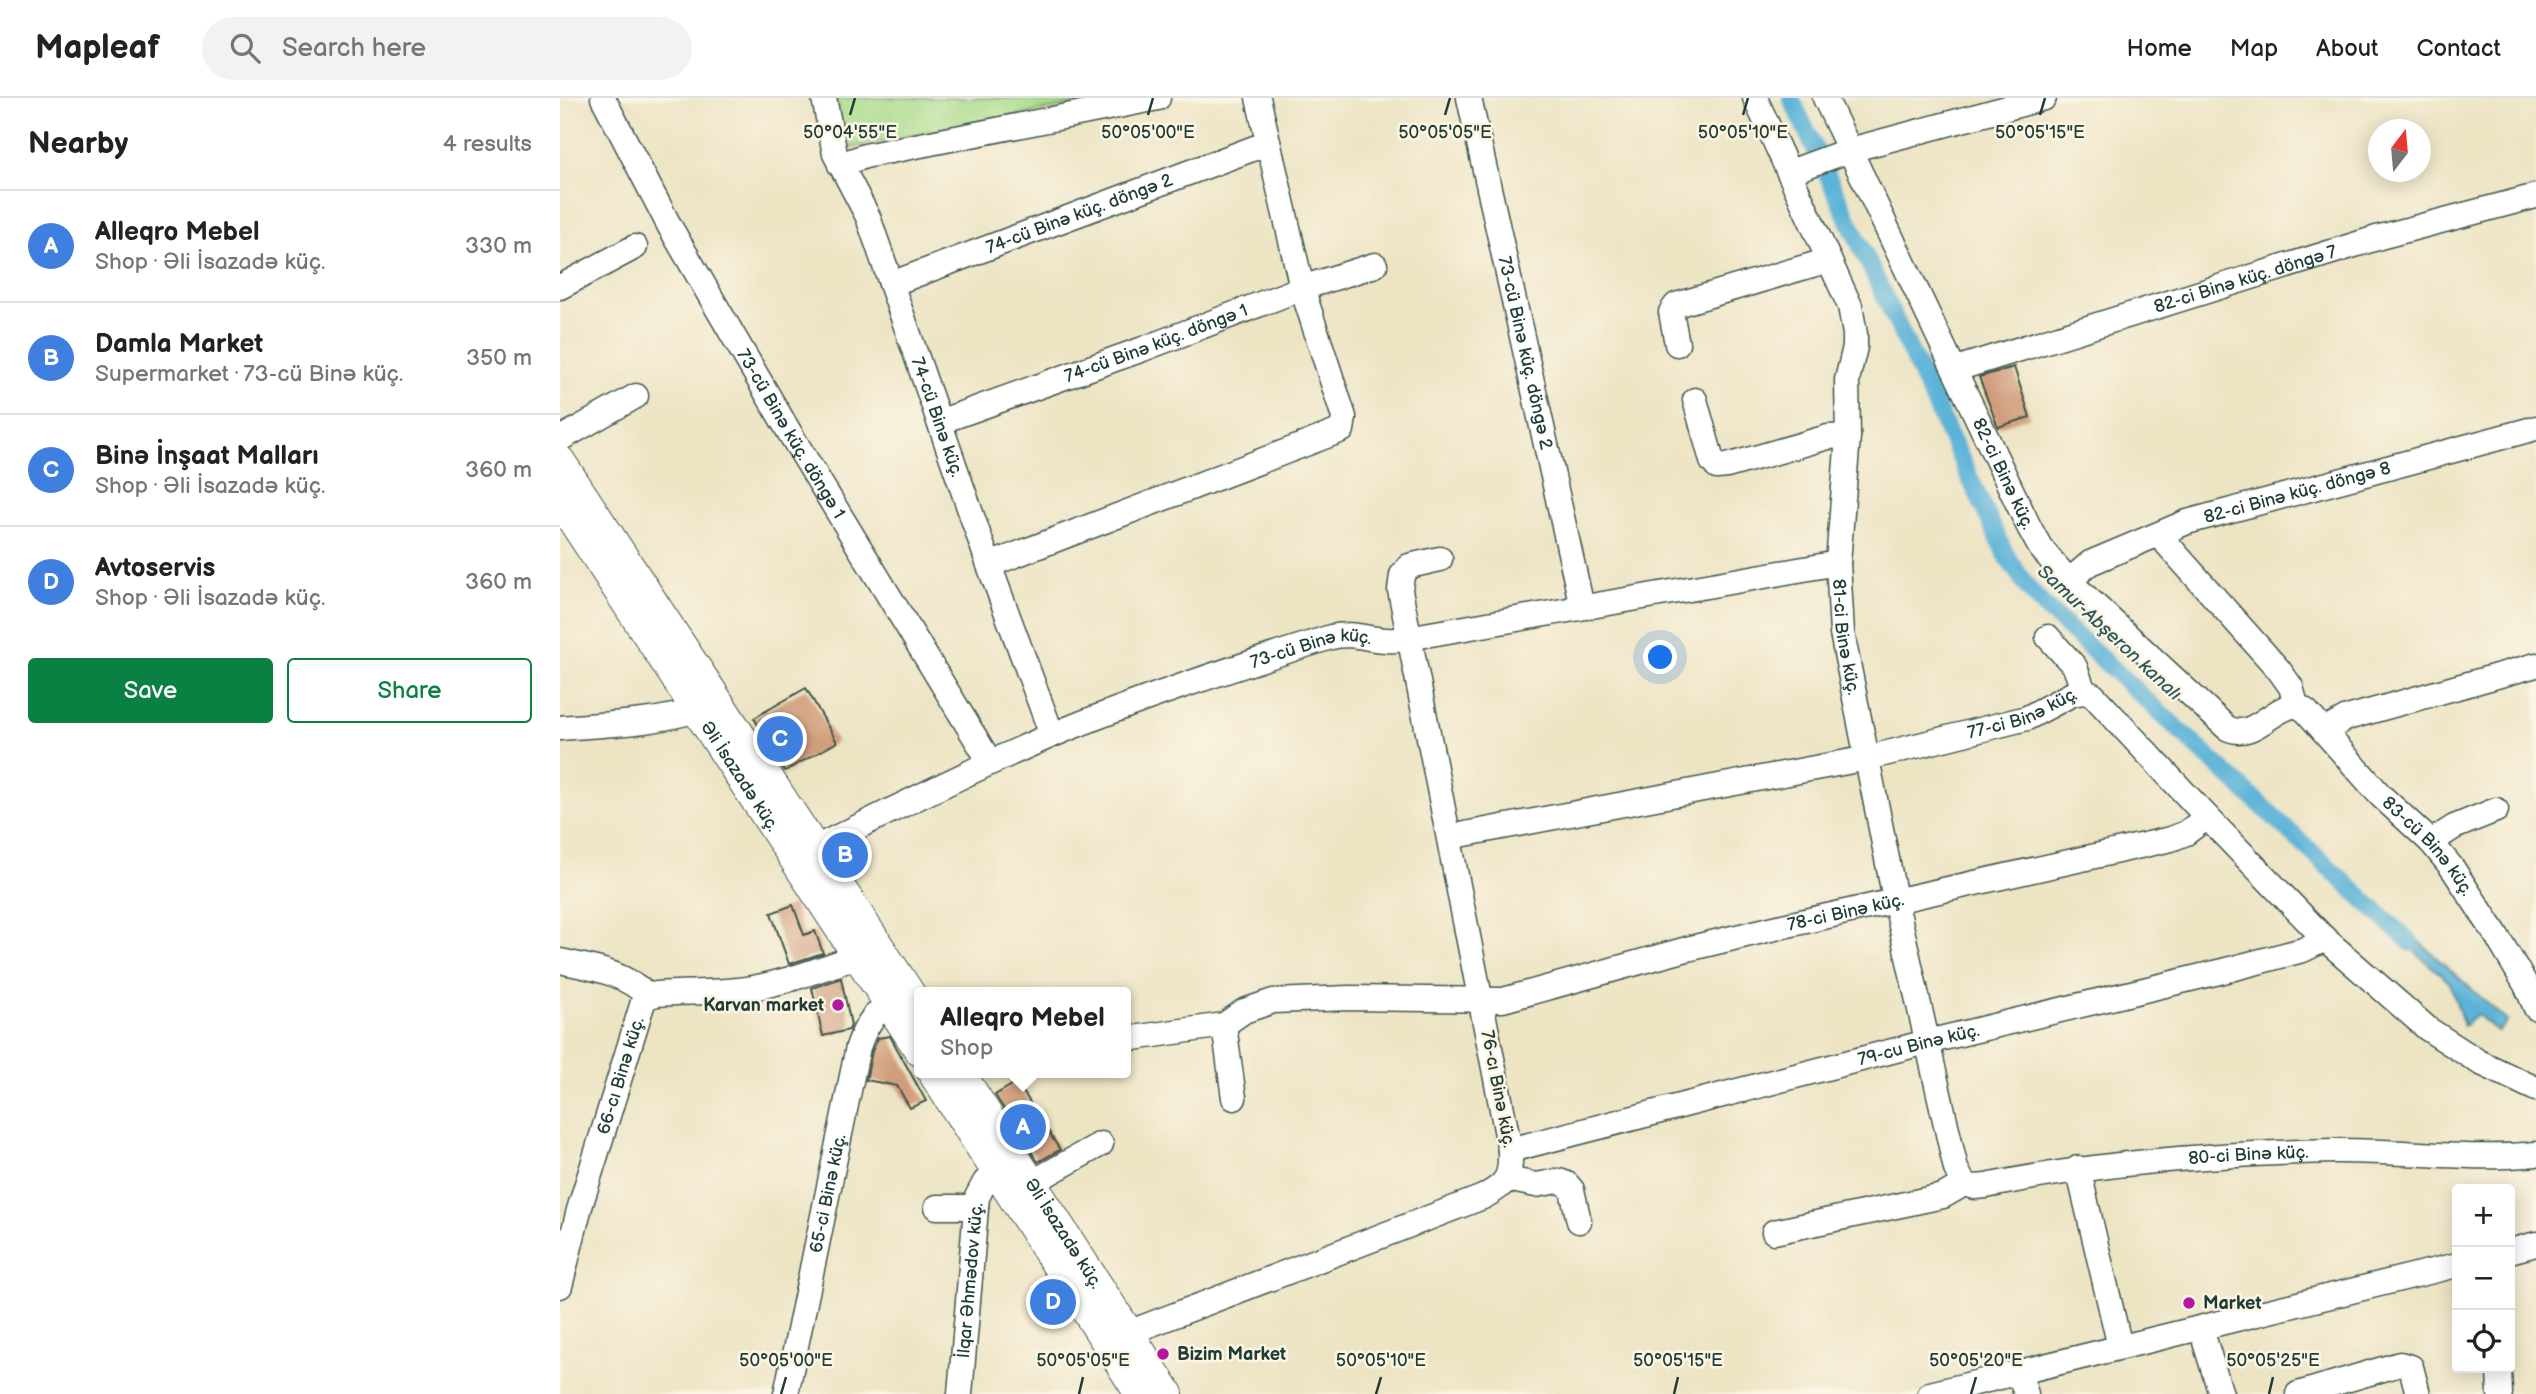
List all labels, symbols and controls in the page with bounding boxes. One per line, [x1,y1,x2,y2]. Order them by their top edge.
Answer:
search box [202,17,692,80]
text: Mapleaf [35,28,160,68]
icon: search [226,29,264,67]
text: Search here [282,33,426,64]
text: Home [2127,34,2192,63]
text: Map [2230,34,2278,63]
text: About [2316,34,2378,63]
text: Contact [2416,34,2501,63]
north arrow [2368,119,2431,182]
text: 50°04'55"E [803,122,897,143]
text: 50°05'00"E [1101,122,1195,143]
text: 50°05'05"E [1398,122,1492,143]
text: 50°05'10"E [1698,122,1788,143]
text: 50°05'15"E [1995,122,2085,143]
text: Nearby [28,126,128,162]
text: 4 results [443,130,532,158]
street label: 74-cü Binə küç. döngə 2 [983,169,1176,258]
text: Alleqro Mebel [95,217,260,248]
text: A [44,232,58,260]
text: 330 m [465,232,532,260]
street label: 82-ci Binə küç. döngə 7 [2151,241,2339,317]
text: Shop · Əli İsazadə küç. [95,248,325,276]
street label: 73-cü Binə küç. döngə 2 [1494,254,1557,452]
street label: 74-cü Binə küç. döngə 1 [1062,299,1251,387]
text: Damla Market [95,329,263,360]
text: B [43,344,59,372]
text: 350 m [466,344,532,372]
street label: 73-cü Binə küç. döngə 1 [733,345,850,522]
street label: 74-cü Binə küç. [907,354,968,480]
text: Supermarket · 73-cü Binə küç. [95,360,403,388]
street label: 82-ci Binə küç. [1968,415,2039,533]
text: Binə İnşaat Malları [95,441,319,472]
text: C [43,456,59,484]
text: 360 m [465,456,532,484]
street label: 82-ci Binə küç. döngə 8 [2201,457,2393,528]
text: Shop · Əli İsazadə küç. [95,472,325,500]
text: Avtoservis [95,553,215,584]
water label: Samur-Abşeron kanalı [2032,560,2186,706]
text: D [43,568,59,596]
text: 360 m [465,568,532,596]
street label: 81-ci Binə küç. [1828,578,1865,697]
text: Shop · Əli İsazadə küç. [95,584,325,612]
street label: 73-cü Binə küç. [1248,625,1374,673]
your location [1643,640,1677,674]
button: Save [28,658,273,723]
button: Share [287,658,532,723]
street label: 77-ci Binə küç. [1965,683,2079,743]
pin: C [757,713,803,765]
street label: Əli İsazadə küç. [697,717,784,835]
street label: 83-cü Binə küç. [2378,792,2478,900]
pin: B [822,829,868,881]
street label: 78-ci Binə küç. [1785,889,1906,935]
popup [914,987,1131,1078]
place label: Karvan market [703,995,824,1016]
marker: Karvan market [830,997,846,1013]
text: Alleqro Mebel [940,1003,1105,1034]
street label: 66-cı Binə küç. [592,1014,648,1137]
street label: 79-cu Binə küç. [1856,1019,1981,1070]
street label: 76-cı Binə küç. [1476,1028,1520,1150]
text: Shop [940,1034,993,1062]
pin: A [1000,1101,1046,1153]
street label: 65-ci Binə küç. [805,1132,850,1255]
street label: 80-ci Binə küç. [2187,1141,2309,1169]
street label: Əli İsazadə küç. [1020,1174,1107,1292]
map controls [2452,1184,2515,1373]
button: + [2452,1184,2515,1247]
street label: İlqar Əhmədov küç. [952,1202,987,1359]
button: − [2452,1247,2515,1310]
pin: D [1030,1276,1076,1328]
place label: Market [2203,1293,2261,1314]
marker: Market [2181,1295,2197,1311]
button: locate [2452,1310,2515,1373]
place label: Bizim Market [1177,1344,1286,1365]
marker: Bizim Market [1155,1346,1171,1362]
text: 50°05'00"E [739,1350,833,1371]
text: 50°05'05"E [1036,1350,1130,1371]
text: 50°05'10"E [1336,1350,1426,1371]
text: 50°05'15"E [1633,1350,1723,1371]
text: 50°05'20"E [1929,1350,2023,1371]
text: 50°05'25"E [2226,1350,2320,1371]

